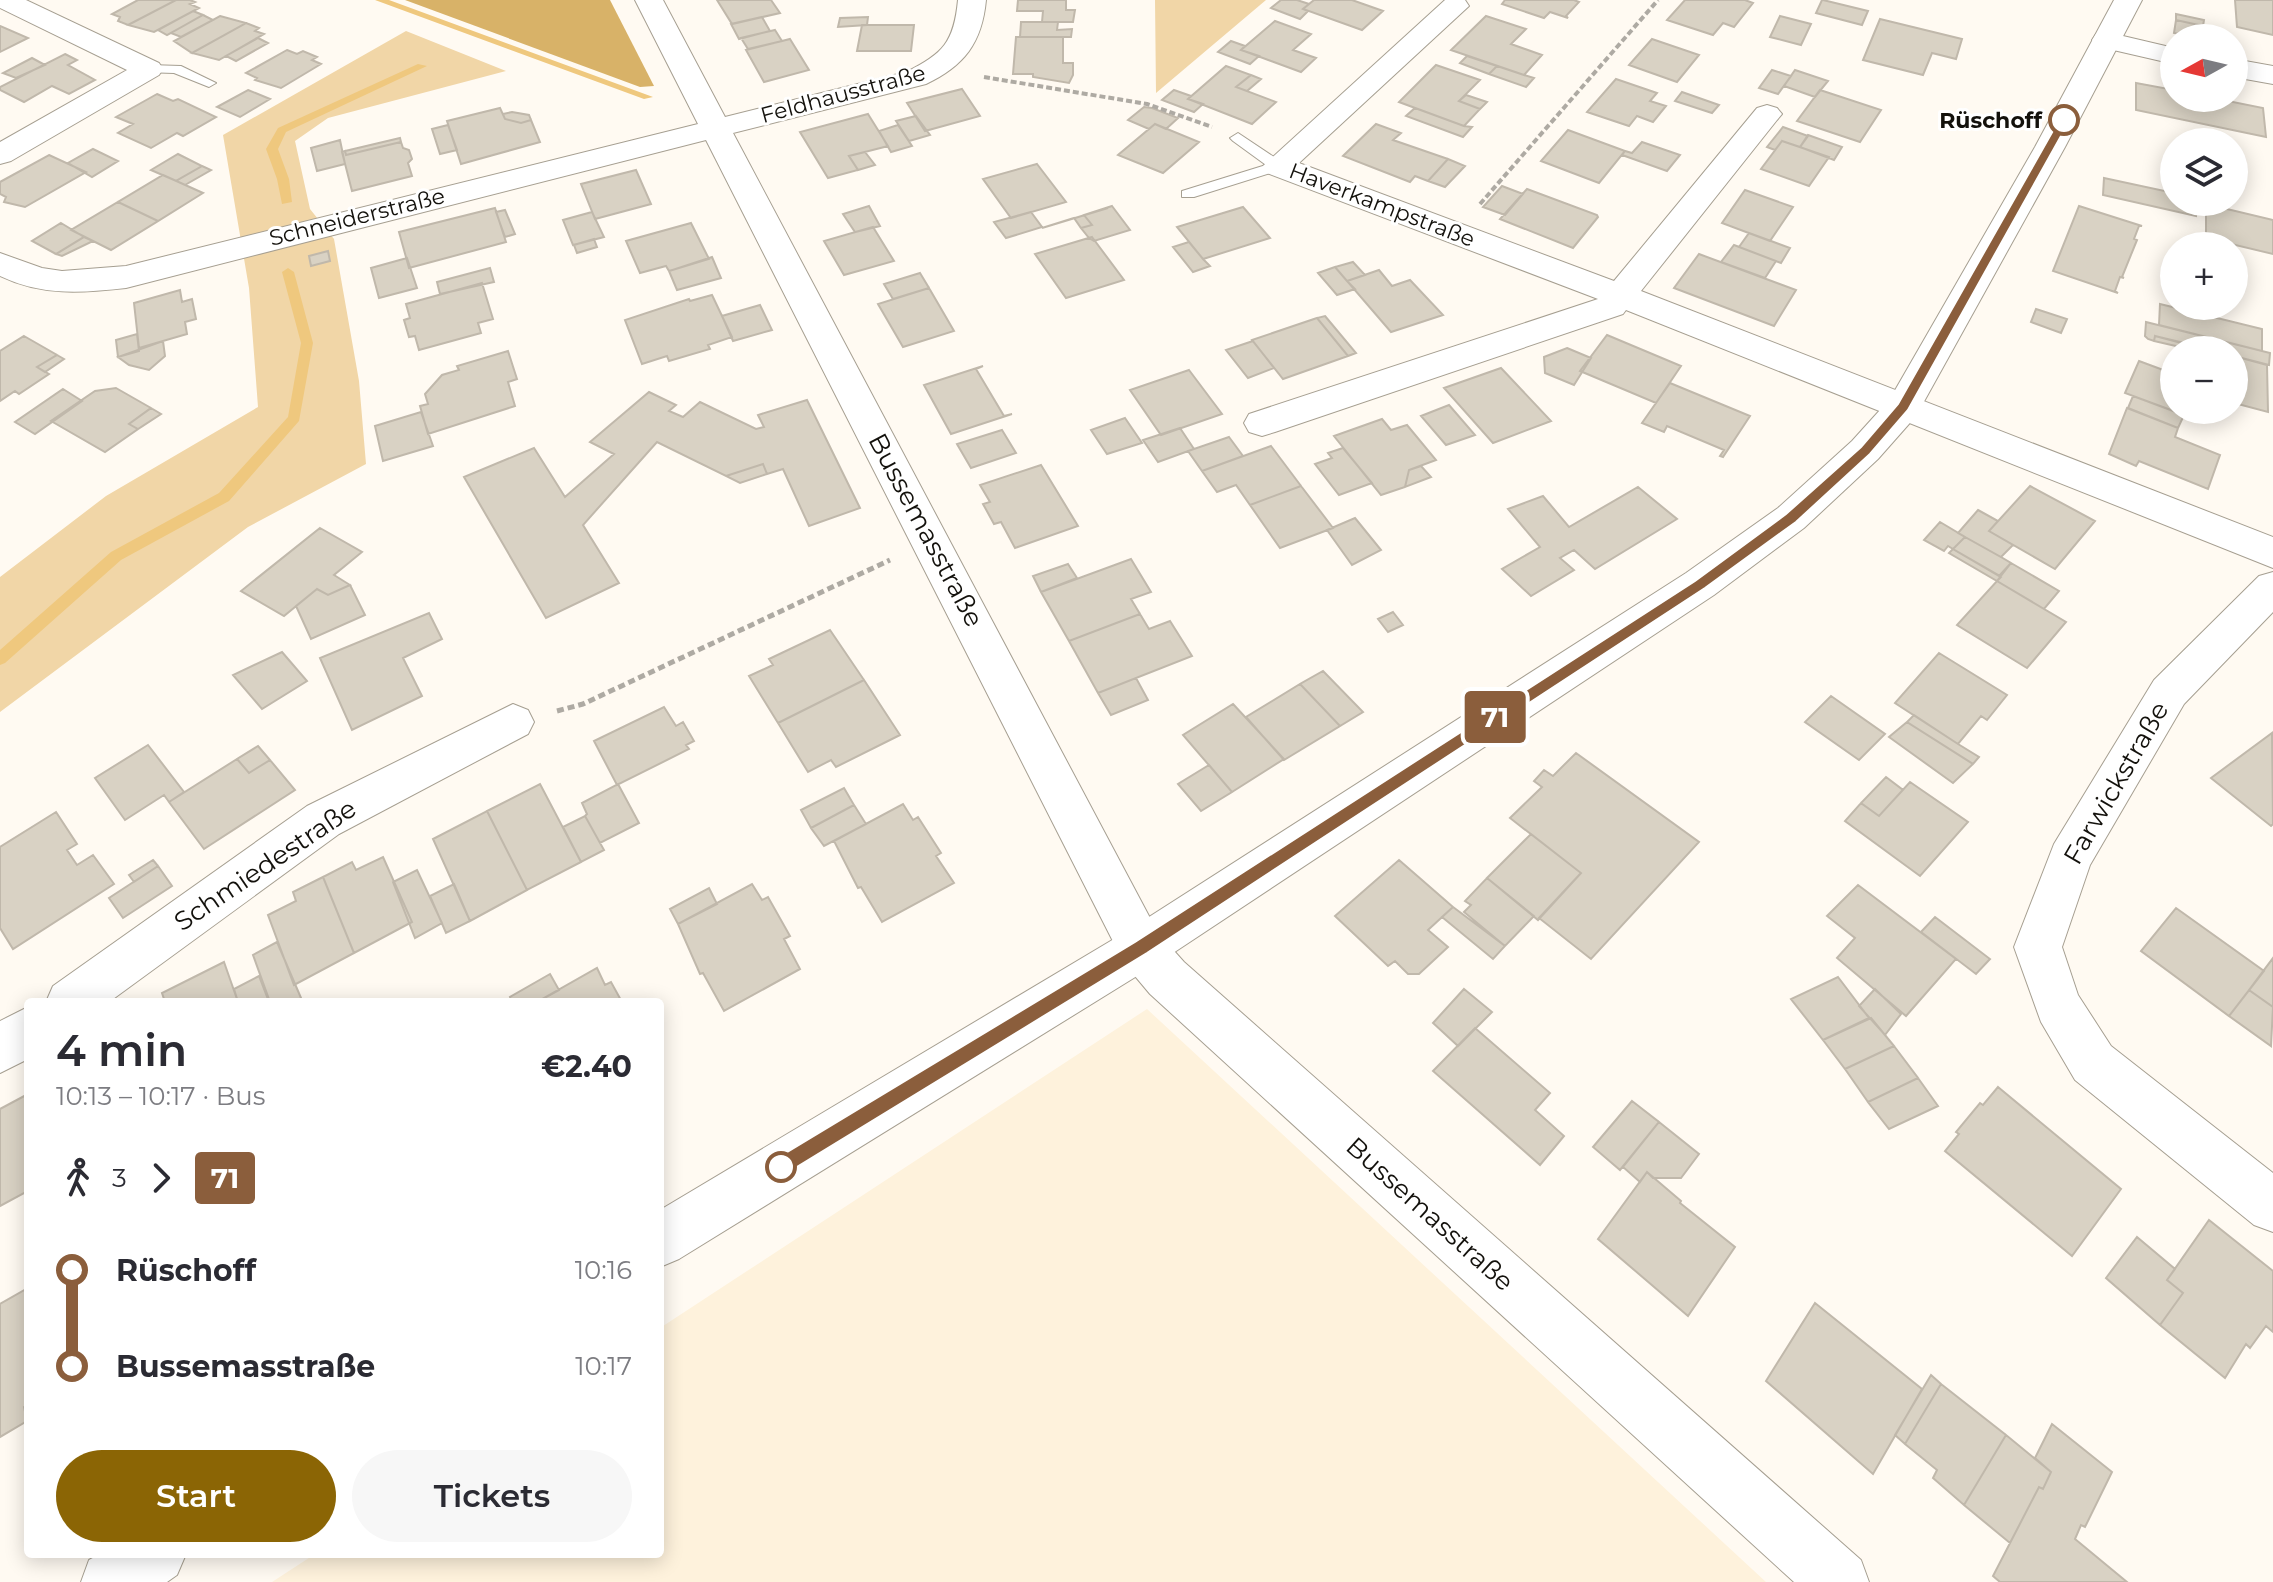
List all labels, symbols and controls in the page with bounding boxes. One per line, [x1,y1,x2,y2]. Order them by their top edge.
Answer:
north arrow [2160,24,2248,112]
map controls [2160,24,2248,424]
street label: Feldhausstraße [758,59,928,129]
marker: Rüschoff [2049,105,2079,135]
place label: Rüschoff [1939,107,2043,134]
button: layers [2160,128,2248,216]
street label: Haverkampstraße [1285,157,1479,253]
street label: Schneiderstraße [266,182,448,252]
button: + [2160,232,2248,320]
button: − [2160,336,2248,424]
street label: Bussemasstraße [861,428,991,632]
line badge: 71 [1459,691,1531,743]
street label: Farwickstraße [2057,696,2175,870]
text: 71 [1481,700,1509,734]
street label: Schmiedestraße [168,792,362,938]
text: 4 min [56,1023,187,1077]
text: €2.40 [541,1048,632,1085]
text: 10:13 – 10:17 · Bus [56,1080,266,1112]
street label: Bussemasstraße [1339,1130,1521,1298]
unlabelled marker [766,1152,796,1182]
icon: walk [56,1156,100,1200]
icon: forward [139,1156,183,1200]
text: 71 [211,1161,239,1195]
text: 3 [112,1162,127,1194]
text: Rüschoff [116,1252,256,1289]
text: 10:16 [575,1254,632,1286]
text: Bussemasstraße [116,1348,375,1385]
text: 10:17 [575,1350,632,1382]
button: Start [56,1450,336,1542]
button: Tickets [352,1450,632,1542]

